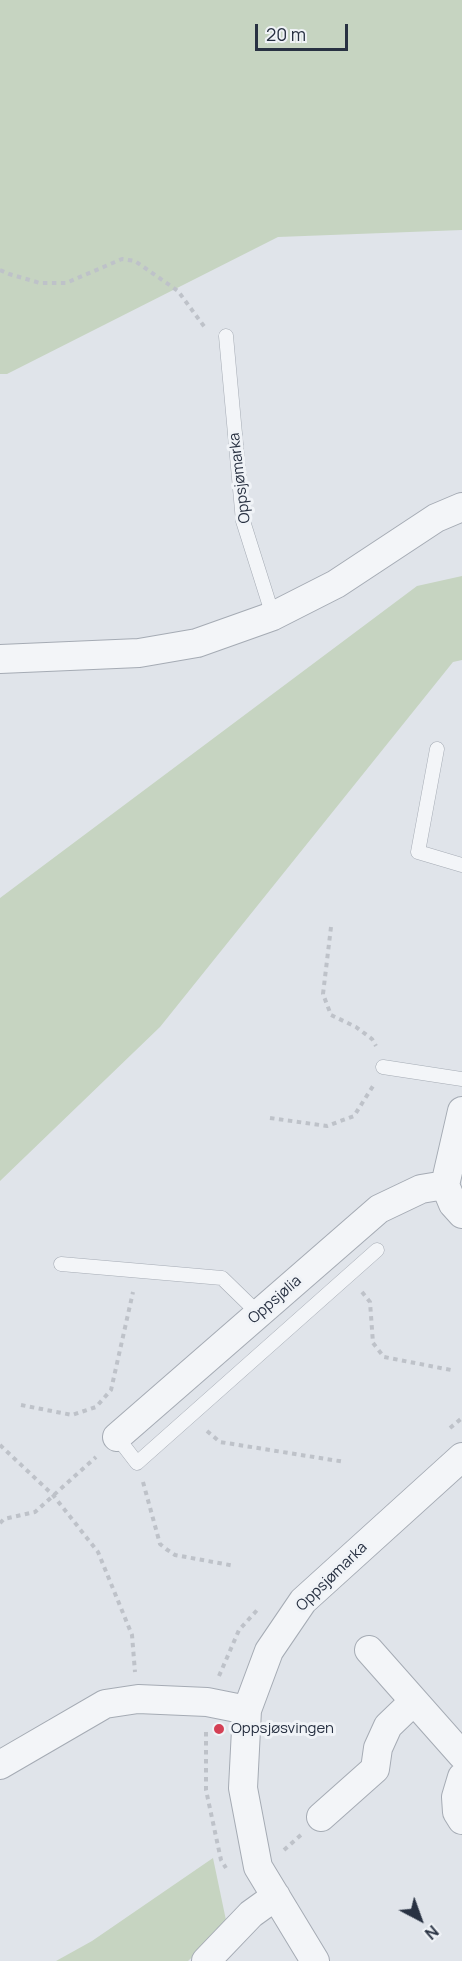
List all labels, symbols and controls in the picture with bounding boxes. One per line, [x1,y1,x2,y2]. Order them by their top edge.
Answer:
scale bar [258,12,351,50]
text: 20 m [266,22,306,46]
street label: Oppsjømarka [226,432,254,524]
street label: Oppsjølia [245,1272,305,1328]
street label: Oppsjømarka [293,1539,371,1615]
place label: Oppsjøsvingen [231,1720,334,1738]
marker: Oppsjøsvingen [212,1722,226,1736]
north arrow [390,1889,450,1949]
text: N [420,1921,443,1945]

